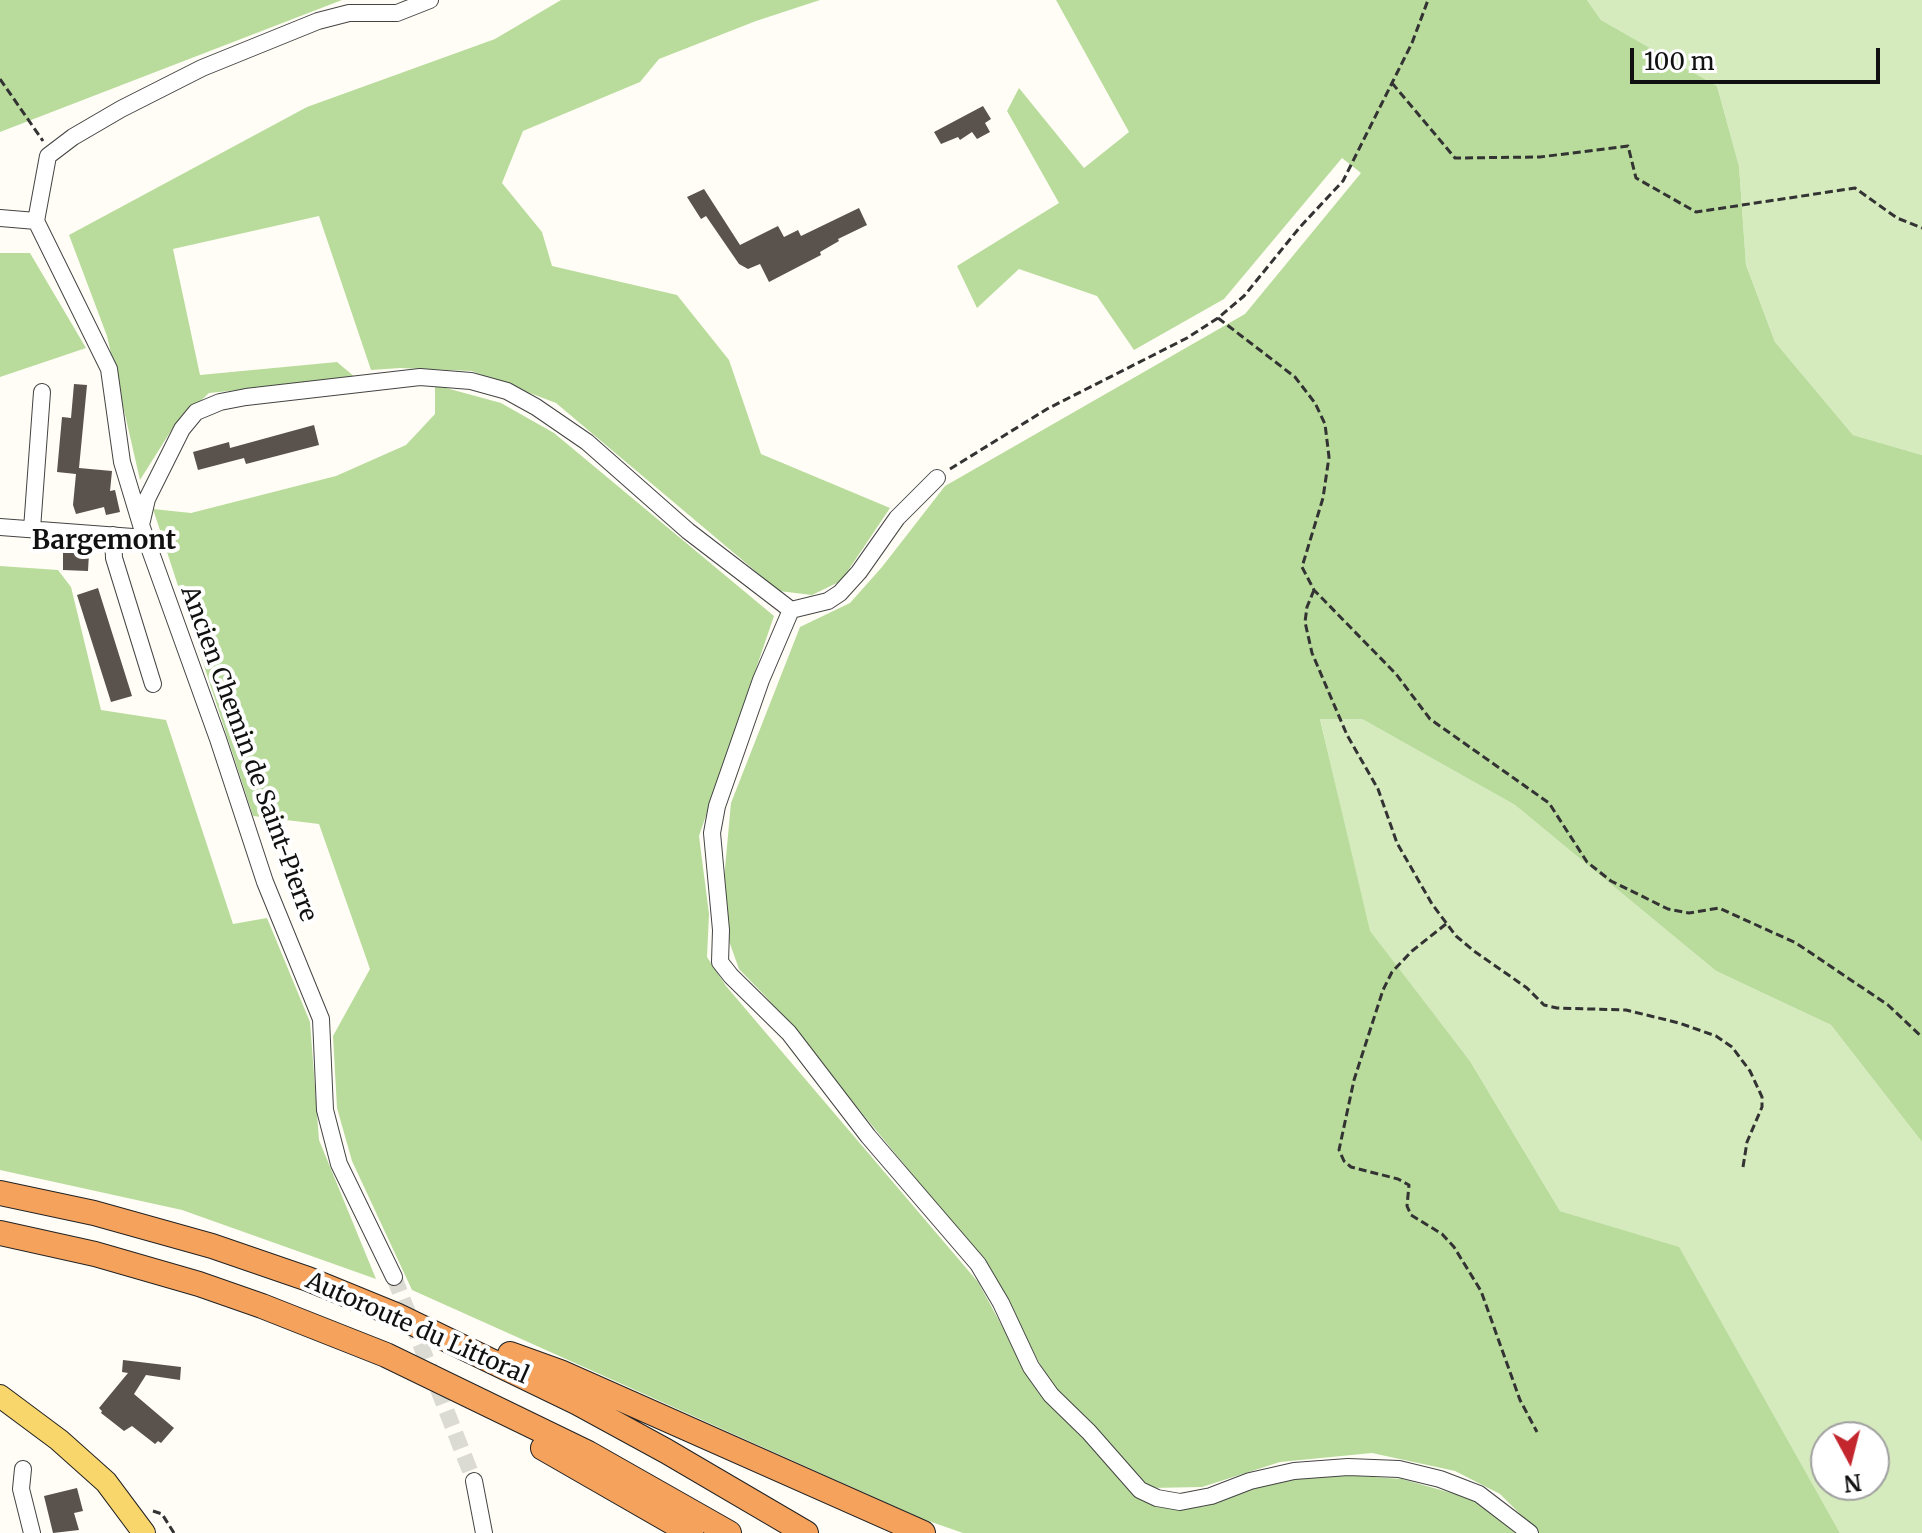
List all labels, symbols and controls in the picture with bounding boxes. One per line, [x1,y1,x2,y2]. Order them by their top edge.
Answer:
scale bar [1634,32,1884,82]
text: 100 m [1644,46,1714,77]
district label: Bargemont [32,526,176,558]
street label: Ancien Chemin de Saint-Pierre [174,582,322,926]
street label: Autoroute du Littoral [301,1267,533,1391]
north arrow [1810,1421,1890,1501]
text: N [1842,1468,1863,1498]

